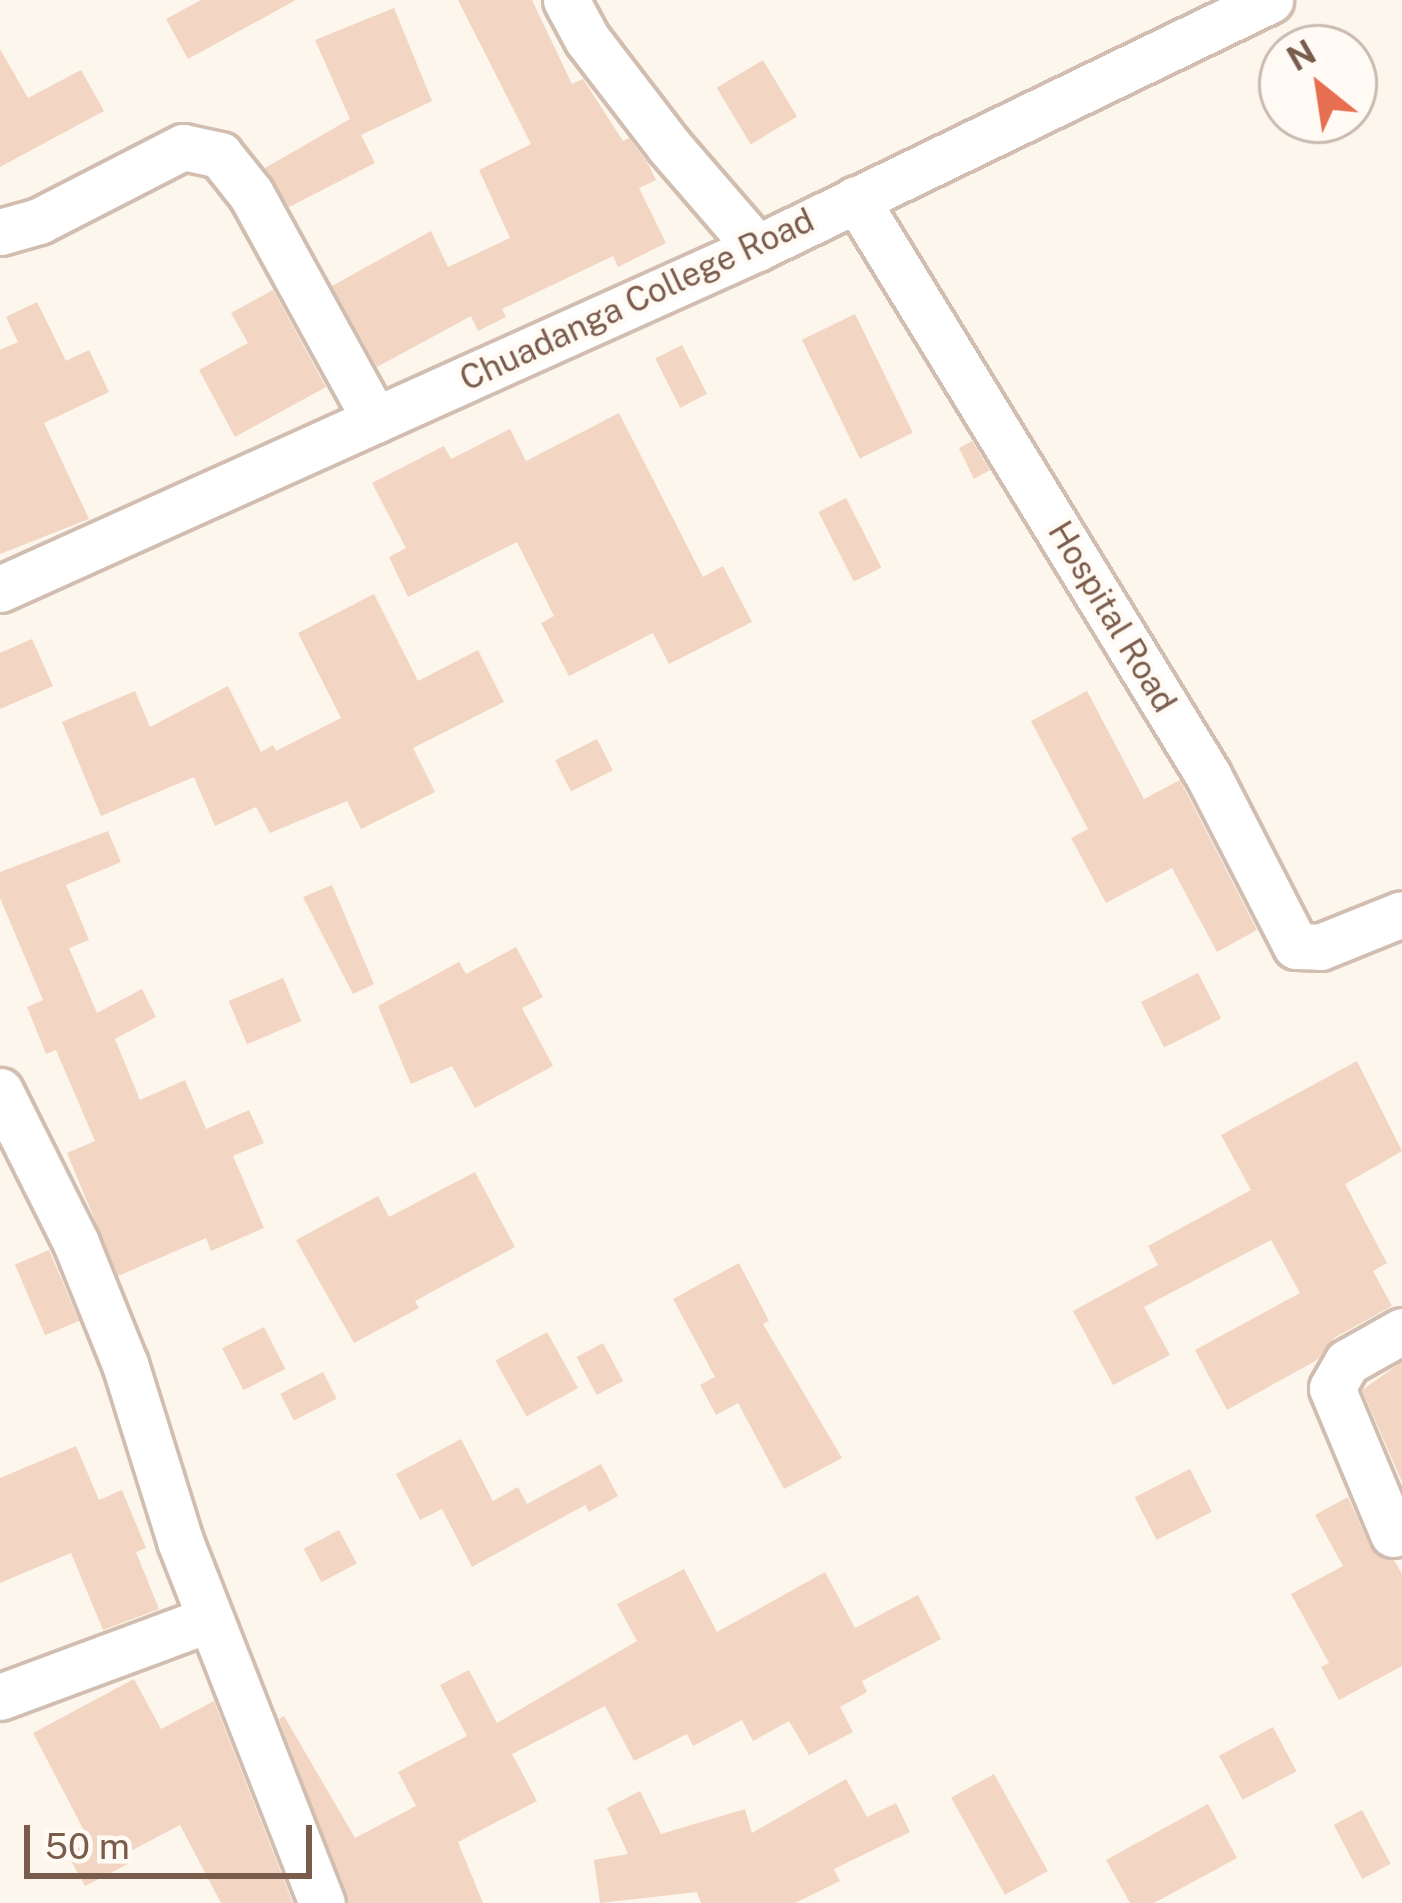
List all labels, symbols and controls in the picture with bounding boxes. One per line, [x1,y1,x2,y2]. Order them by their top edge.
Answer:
north arrow [1258,24,1378,144]
text: N [1281,33,1322,78]
street label: Chuadanga College Road [454,201,820,399]
street label: Hospital Road [1040,515,1184,719]
scale bar [30,1801,318,1875]
text: 50 m [45,1825,130,1867]

